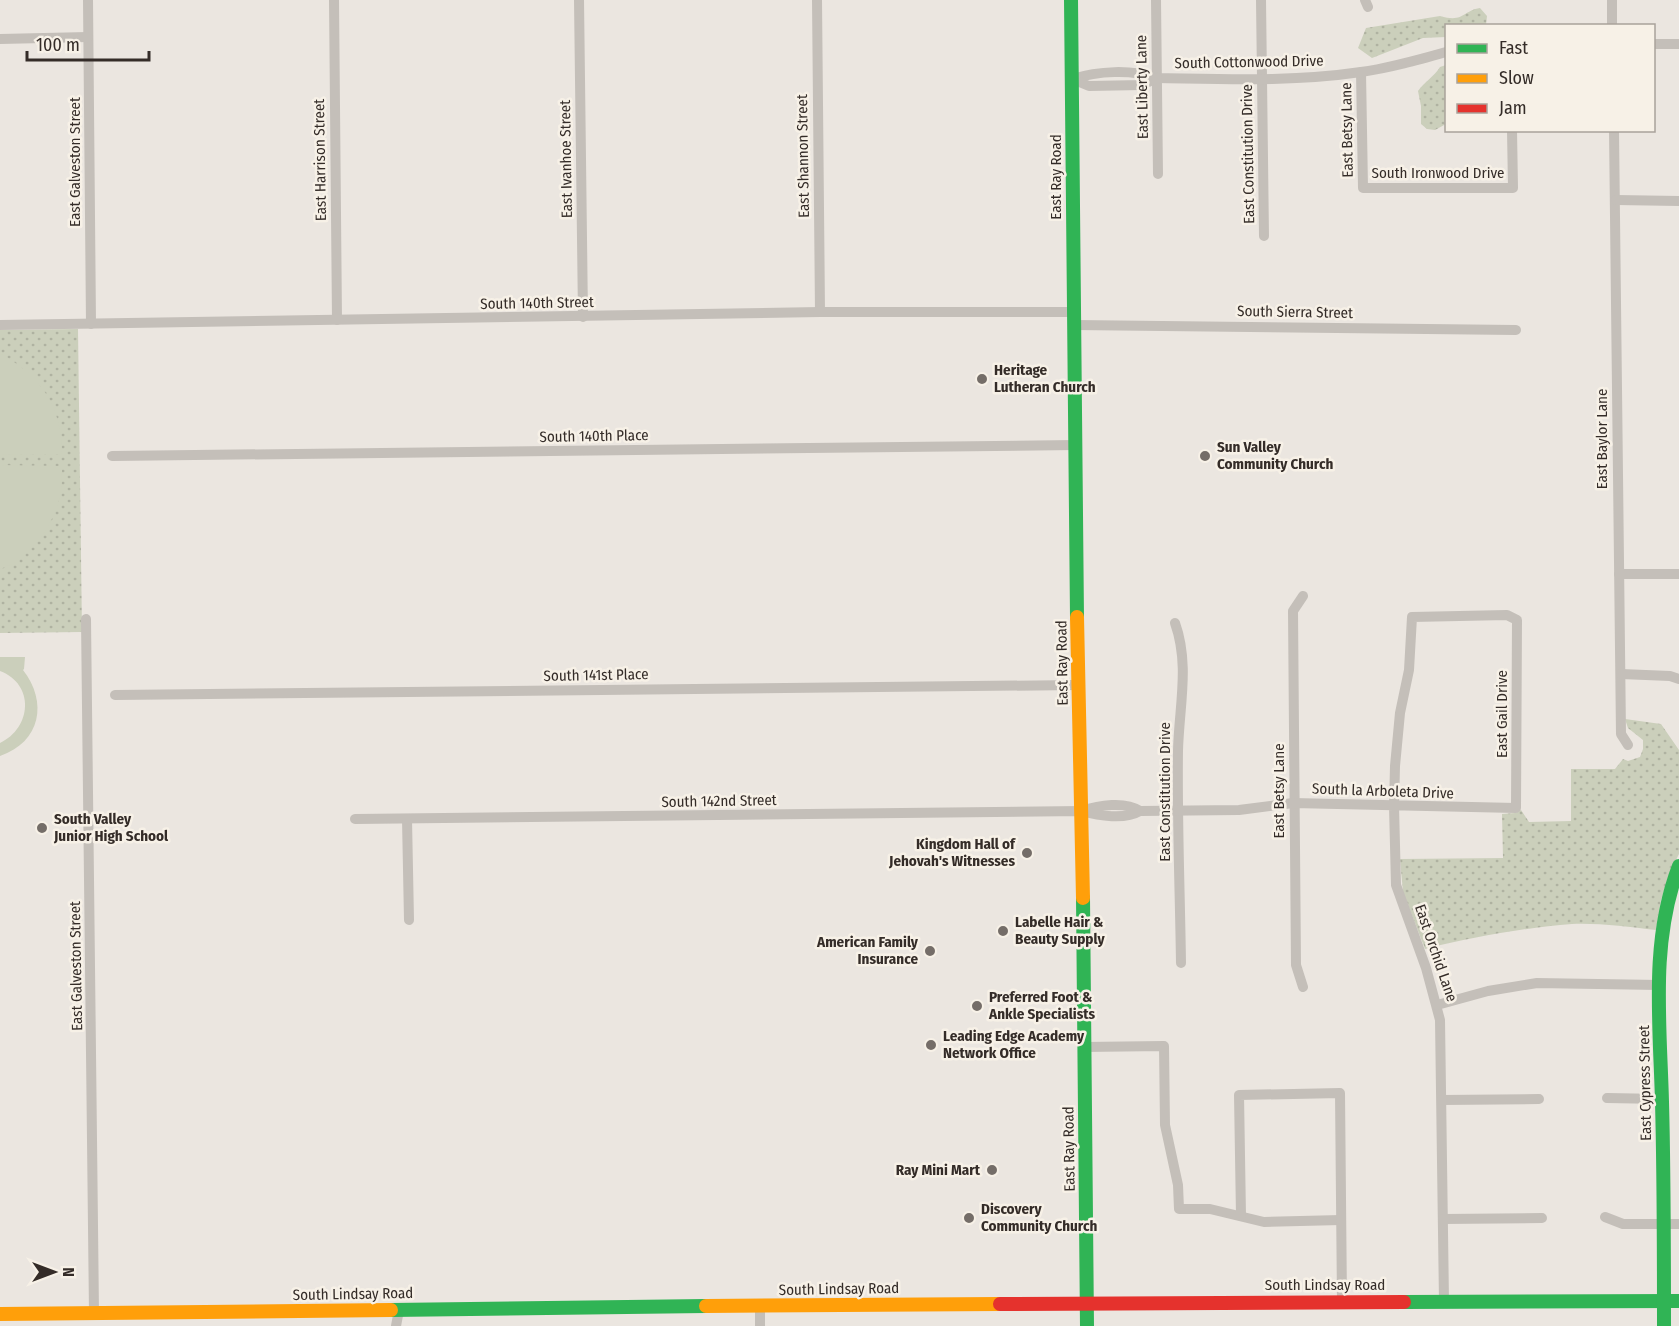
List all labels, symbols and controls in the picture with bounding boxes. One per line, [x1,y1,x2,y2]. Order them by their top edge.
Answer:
scale bar [27,24,148,62]
legend [1445,24,1655,132]
text: 100 m [36,34,80,56]
street label: East Liberty Lane [1132,35,1152,139]
text: Fast [1499,37,1528,59]
street label: South Cottonwood Drive [1174,52,1324,72]
text: Slow [1499,67,1534,89]
street label: East Betsy Lane [1337,82,1357,178]
street label: East Constitution Drive [1238,84,1258,224]
street label: East Shannon Street [793,94,813,218]
street label: East Galveston Street [66,97,84,227]
text: Jam [1499,97,1527,119]
street label: East Harrison Street [310,99,330,221]
street label: East Ivanhoe Street [556,100,576,218]
street label: East Ray Road [1047,134,1065,220]
street label: South Ironwood Drive [1372,164,1504,182]
street label: South 140th Street [480,293,594,313]
street label: South Sierra Street [1237,302,1353,322]
place label: Heritage Lutheran Church [994,361,1096,396]
marker: Heritage Lutheran Church [975,372,989,386]
street label: East Baylor Lane [1593,389,1611,489]
street label: South 140th Place [539,426,649,446]
place label: Sun Valley Community Church [1217,438,1333,473]
marker: Sun Valley Community Church [1198,449,1212,463]
street label: East Ray Road [1052,620,1072,706]
street label: South 141st Place [543,665,649,685]
street label: East Gail Drive [1493,670,1511,758]
street label: East Constitution Drive [1156,722,1174,862]
street label: East Betsy Lane [1270,743,1288,839]
street label: South la Arboleta Drive [1312,780,1454,802]
street label: South 142nd Street [661,791,777,811]
place label: South Valley Junior High School [53,810,169,845]
marker: South Valley Junior High School [35,821,49,835]
place label: Kingdom Hall of Jehovah's Witnesses [888,835,1016,870]
marker: Kingdom Hall of Jehovah's Witnesses [1020,846,1034,860]
street label: East Galveston Street [66,901,86,1031]
street label: East Orchid Lane [1411,902,1461,1004]
place label: Labelle Hair & Beauty Supply [1015,913,1105,948]
marker: Labelle Hair & Beauty Supply [996,924,1010,938]
place label: American Family Insurance [816,933,919,968]
marker: American Family Insurance [923,944,937,958]
place label: Preferred Foot & Ankle Specialists [988,988,1095,1023]
marker: Preferred Foot & Ankle Specialists [970,999,984,1013]
street label: East Cypress Street [1635,1025,1655,1141]
place label: Leading Edge Academy Network Office [943,1027,1085,1062]
marker: Leading Edge Academy Network Office [924,1038,938,1052]
street label: East Ray Road [1059,1106,1079,1192]
place label: Ray Mini Mart [896,1161,981,1179]
marker: Ray Mini Mart [985,1163,999,1177]
place label: Discovery Community Church [981,1200,1097,1235]
marker: Discovery Community Church [962,1211,976,1225]
north arrow [24,1242,84,1302]
text: N [59,1267,78,1277]
street label: South Lindsay Road [1265,1276,1385,1294]
street label: South Lindsay Road [779,1279,899,1299]
street label: South Lindsay Road [293,1284,413,1304]

